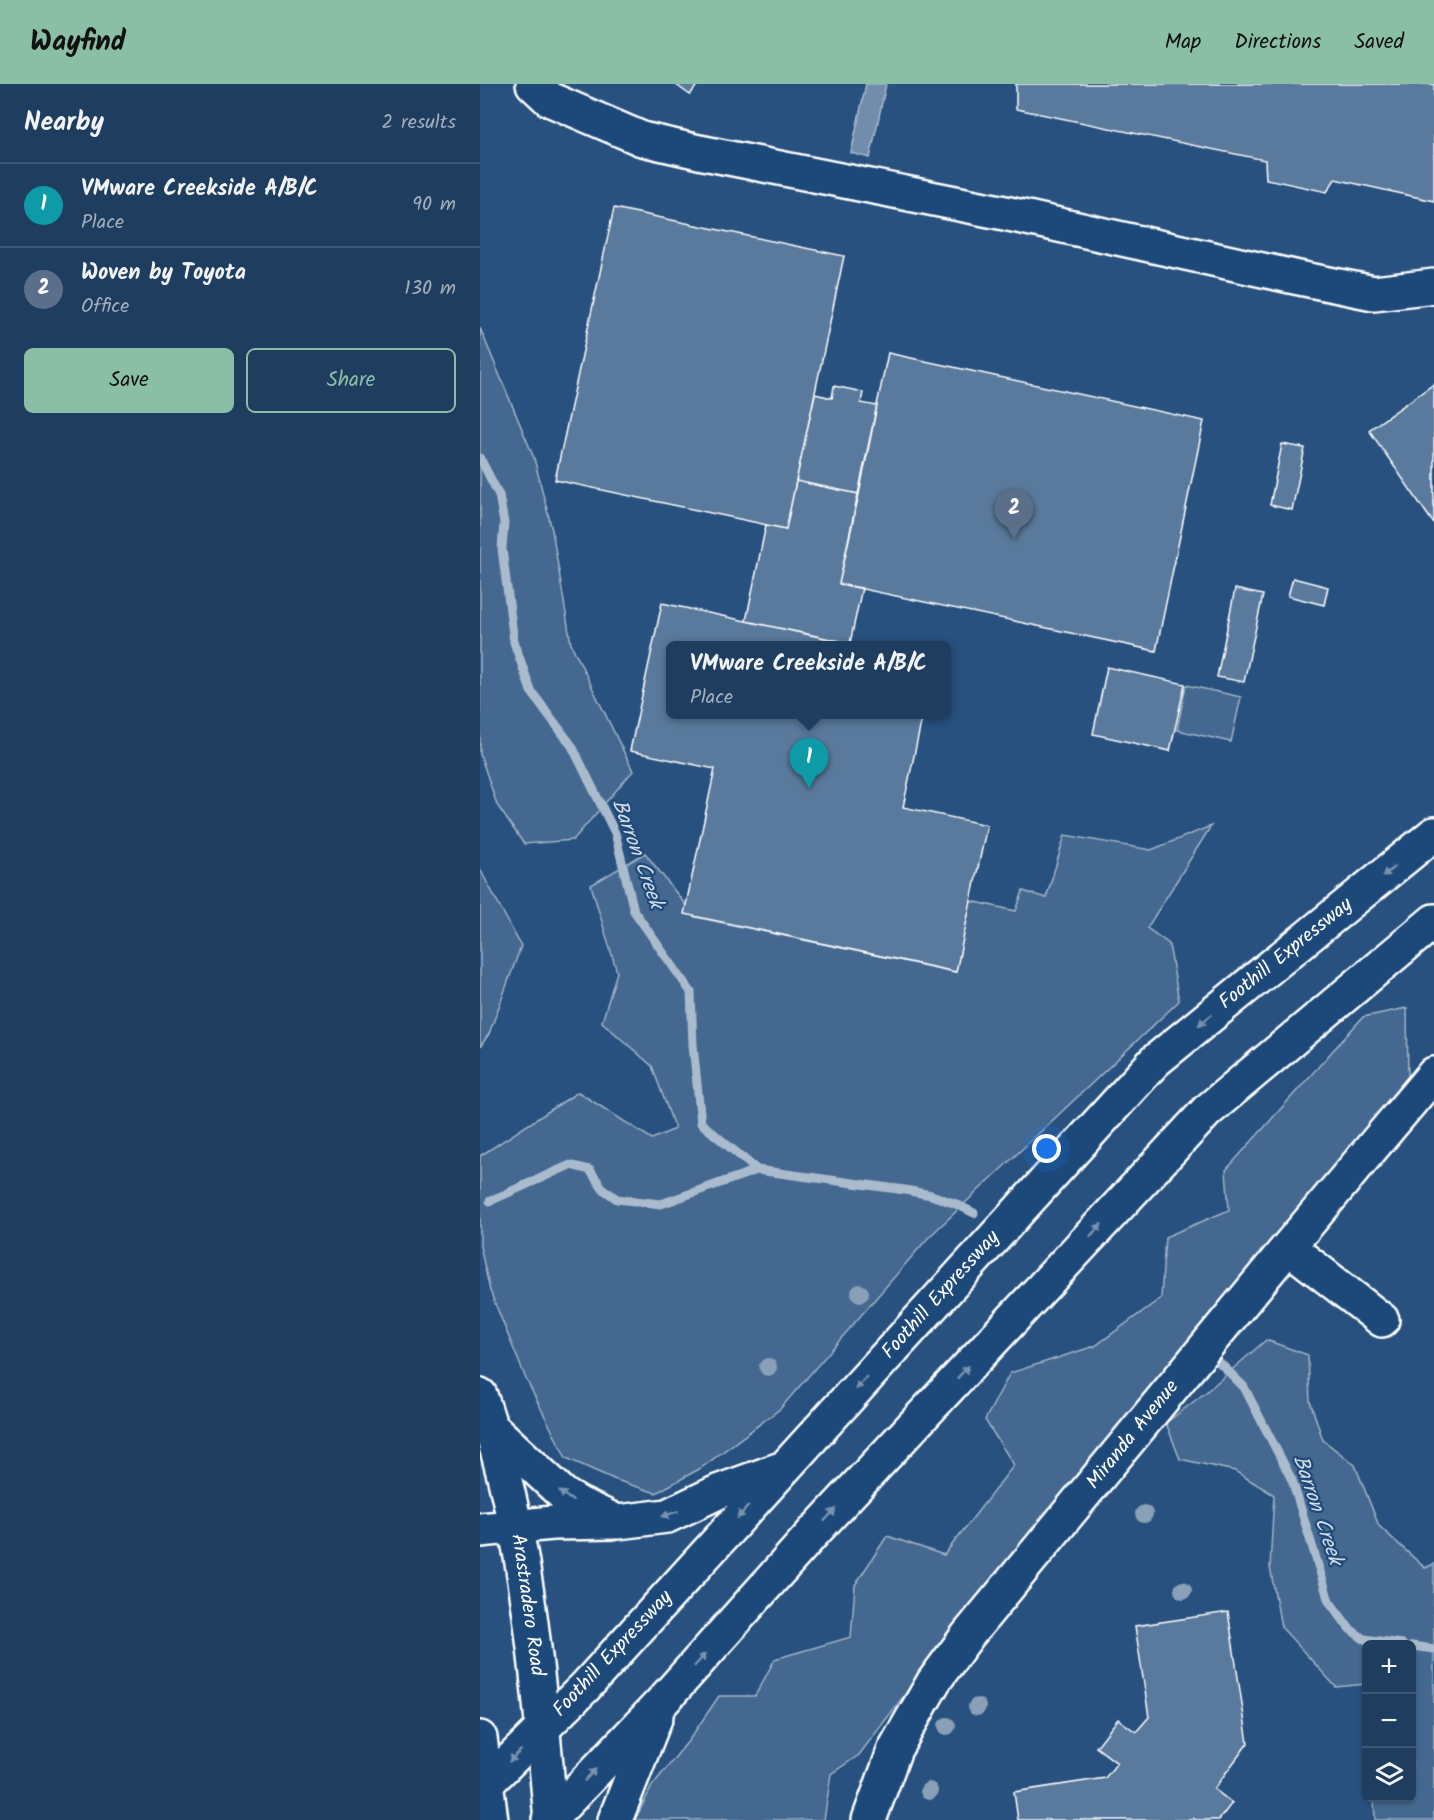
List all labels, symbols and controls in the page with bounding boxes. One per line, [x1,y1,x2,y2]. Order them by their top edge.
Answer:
text: Wayfind [30,20,126,65]
text: Map [1165,26,1201,59]
text: Directions [1234,26,1321,59]
text: Saved [1354,26,1404,59]
text: Nearby [24,102,104,144]
text: 2 results [381,107,456,139]
text: VMware Creekside A/B/C [81,172,318,207]
text: 1 [40,189,47,221]
text: 90 m [412,189,456,221]
text: Place [81,207,124,239]
text: Woven by Toyota [81,256,246,291]
text: 2 [38,273,49,305]
text: 130 m [404,273,456,305]
text: Office [81,291,129,323]
button: Save [24,348,234,413]
button: Share [246,348,456,413]
pin: 2 [994,490,1034,539]
popup [666,641,951,719]
text: VMware Creekside A/B/C [690,647,927,682]
text: Place [690,682,733,714]
pin: 1 [790,738,828,788]
water label: Barron Creek [602,795,673,916]
one-way arrow [1381,864,1397,877]
street label: Foothill Expressway [1212,889,1360,1018]
one-way arrow [1197,1014,1213,1027]
your location [1032,1134,1061,1163]
street label: Foothill Expressway [874,1223,1008,1367]
one-way arrow [1089,1223,1103,1237]
one-way arrow [956,1365,970,1379]
street label: Miranda Avenue [1079,1373,1187,1497]
one-way arrow [855,1375,868,1390]
water label: Barron Creek [1283,1450,1352,1572]
one-way arrow [559,1490,574,1502]
one-way arrow [737,1504,750,1519]
one-way arrow [823,1508,837,1522]
one-way arrow [661,1509,679,1519]
street label: Arastradero Road [501,1532,553,1679]
street label: Foothill Expressway [545,1583,681,1725]
map controls [1362,1640,1416,1802]
button: + [1362,1640,1416,1694]
one-way arrow [693,1652,707,1667]
button: − [1362,1694,1416,1748]
button: layers [1362,1748,1416,1802]
one-way arrow [507,1749,522,1763]
one-way arrow [583,1768,596,1783]

